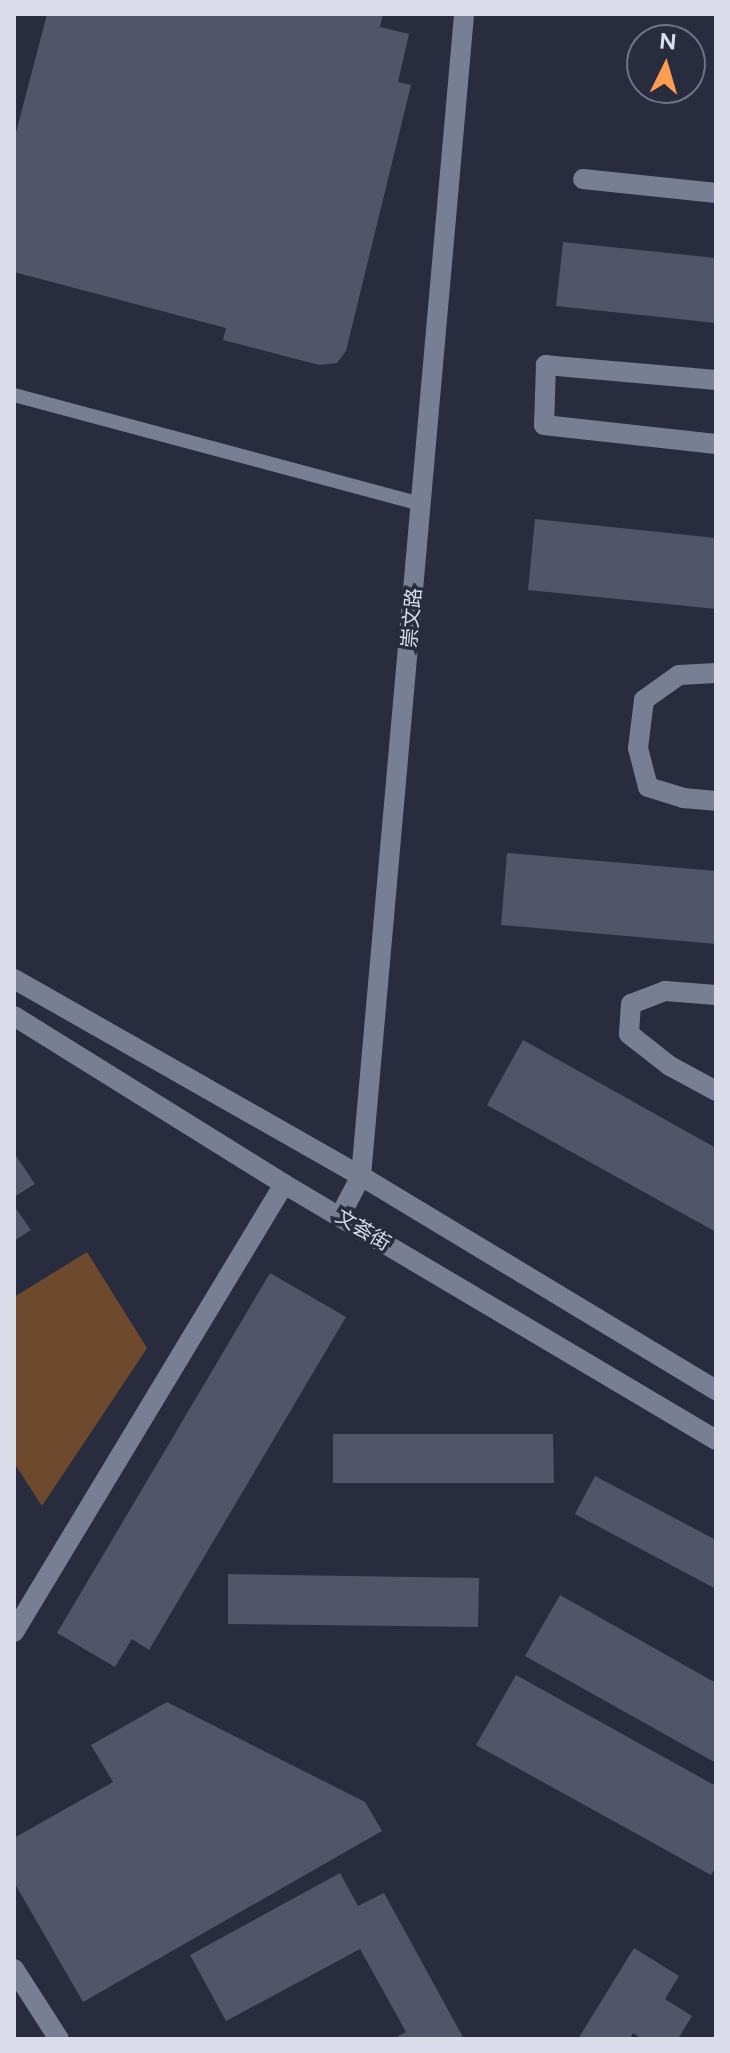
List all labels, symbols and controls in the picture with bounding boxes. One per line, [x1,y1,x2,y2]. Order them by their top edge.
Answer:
north arrow [626,24,706,104]
text: N [658,27,678,56]
street label: 崇文路 [397,587,427,649]
street label: 文荟街 [331,1204,395,1256]

